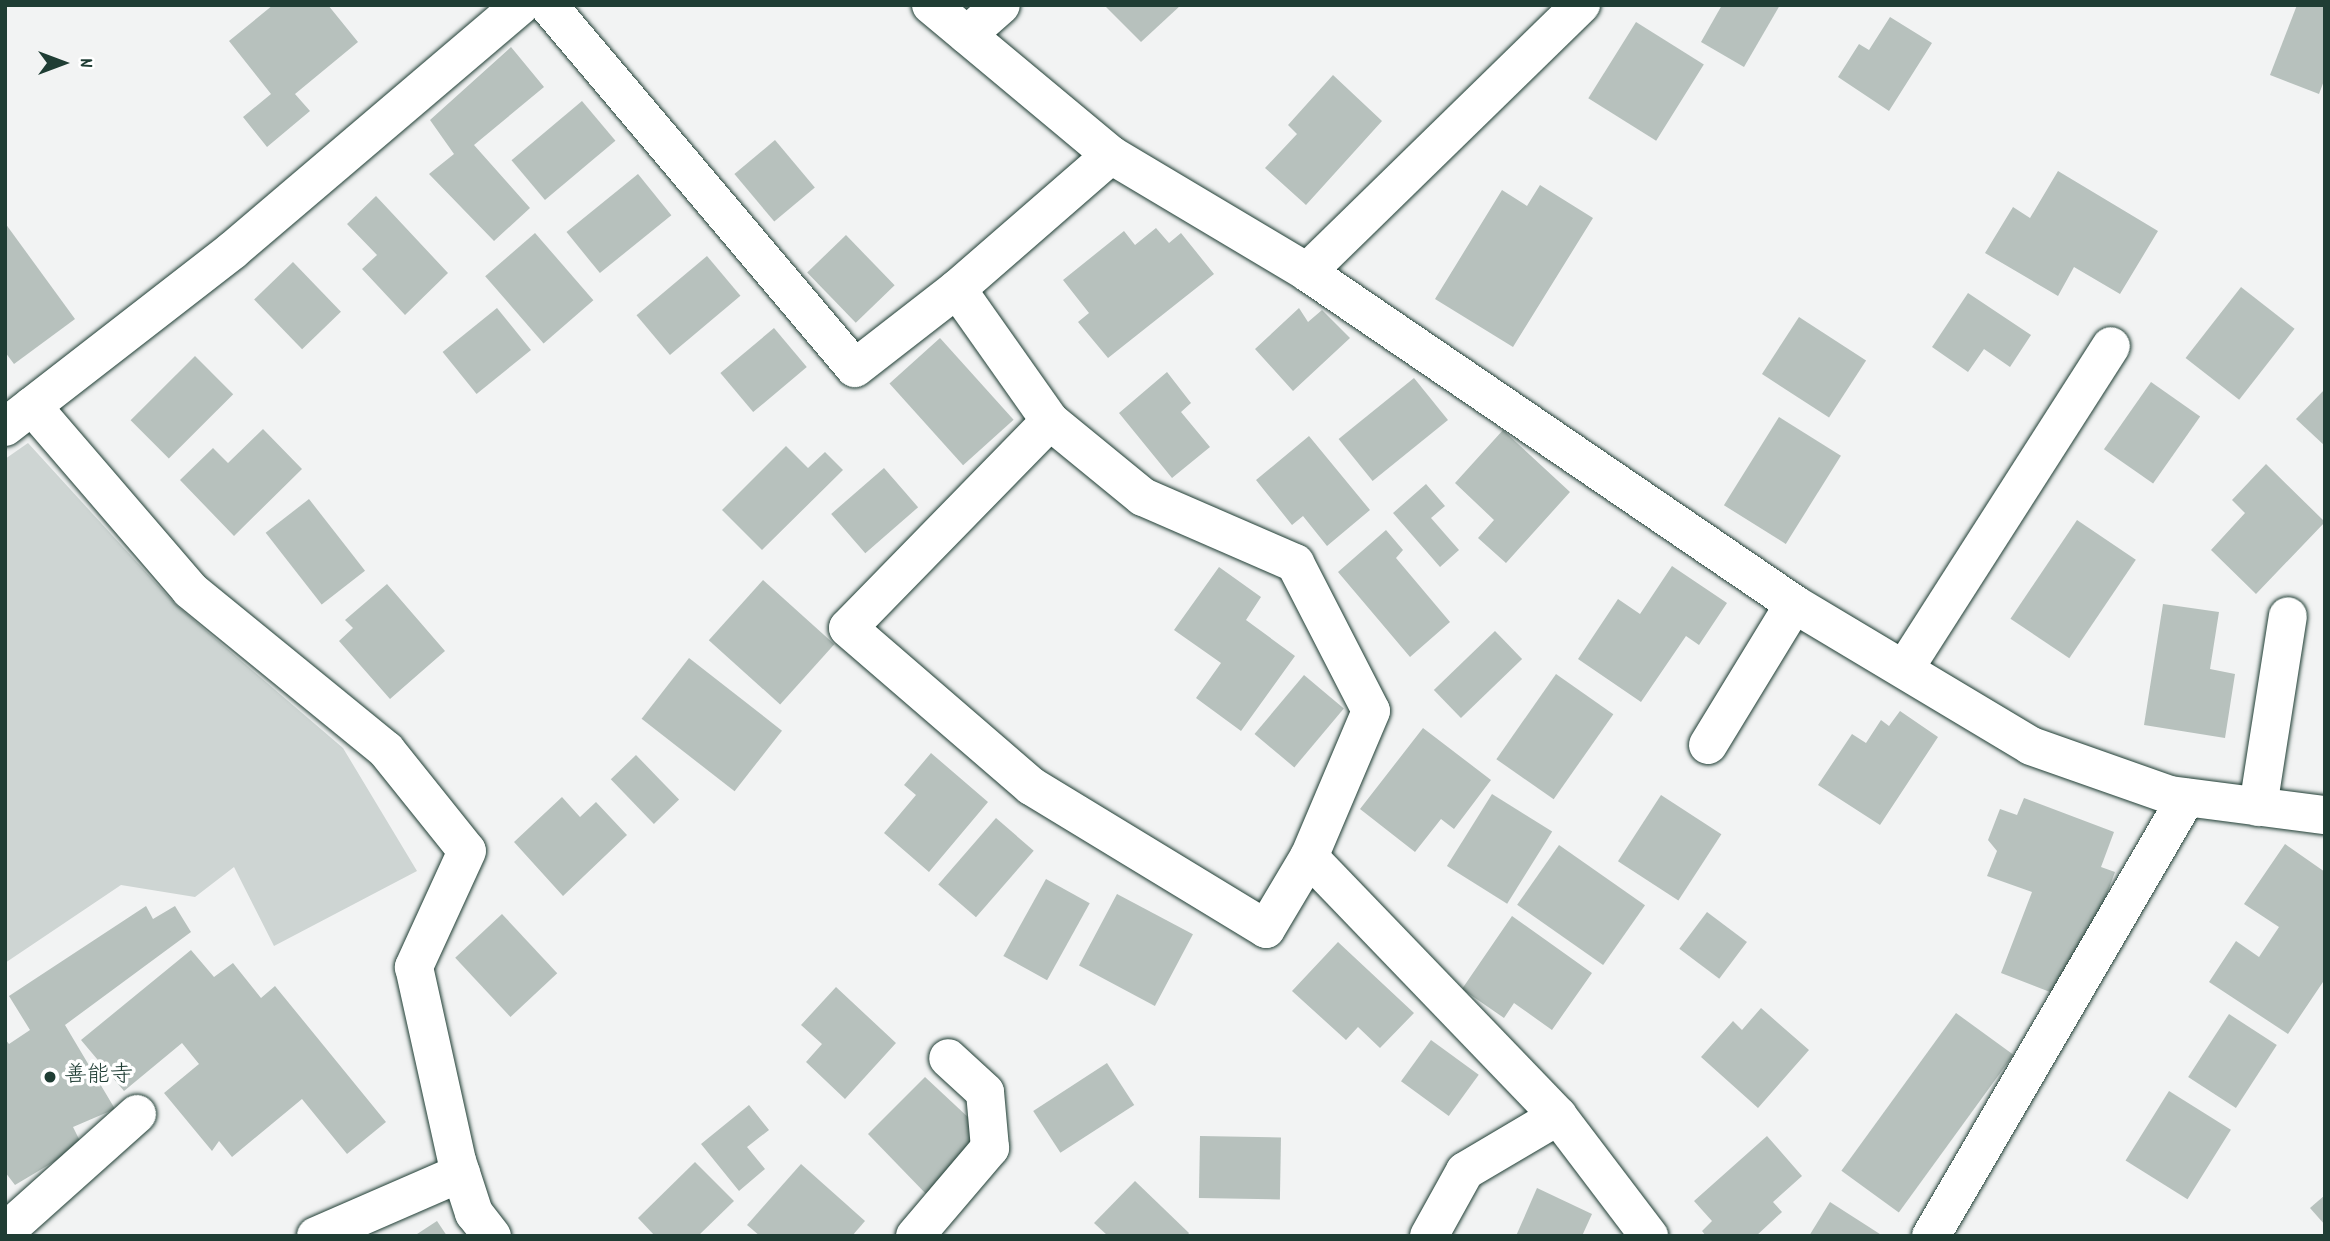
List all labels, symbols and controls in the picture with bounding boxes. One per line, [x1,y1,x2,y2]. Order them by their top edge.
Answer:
north arrow [28,28,98,98]
text: N [71,58,98,68]
place label: 善能寺 [64,1063,133,1091]
marker: 善能寺 [42,1069,58,1085]

